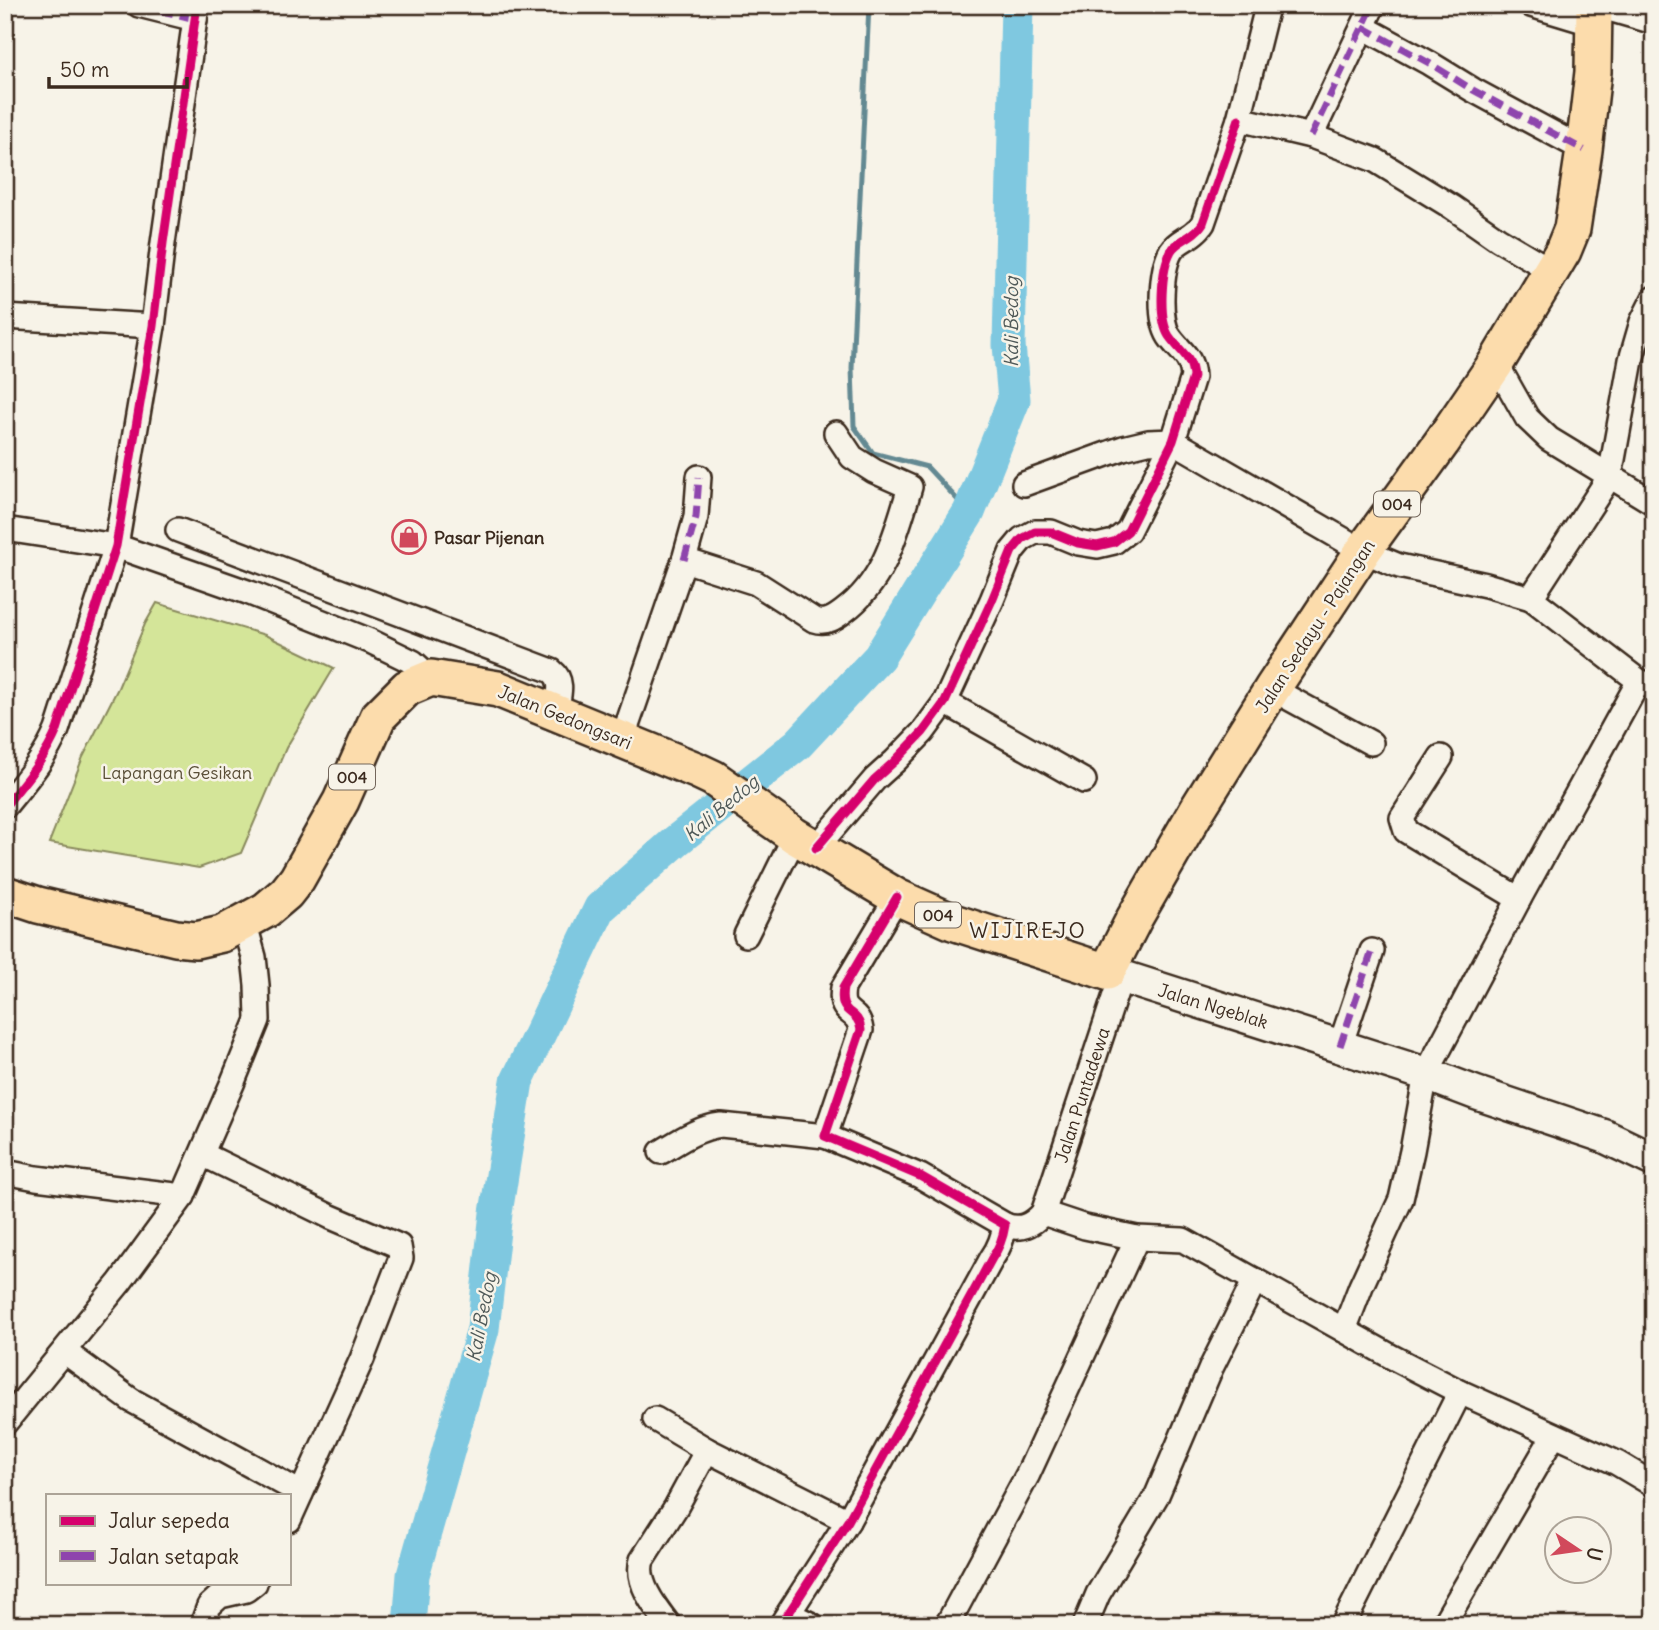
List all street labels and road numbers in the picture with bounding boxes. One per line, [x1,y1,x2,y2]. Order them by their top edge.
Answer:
road number: 004 [1374,491,1420,516]
street label: Jalan Sedayu - Pajangan [1250,535,1380,717]
street label: Jalan Gedongsari [495,680,635,754]
road number: 004 [329,764,375,790]
road number: 004 [915,903,961,928]
street label: Jalan Ngeblak [1155,978,1271,1034]
street label: Jalan Puntadewa [1049,1024,1115,1166]

